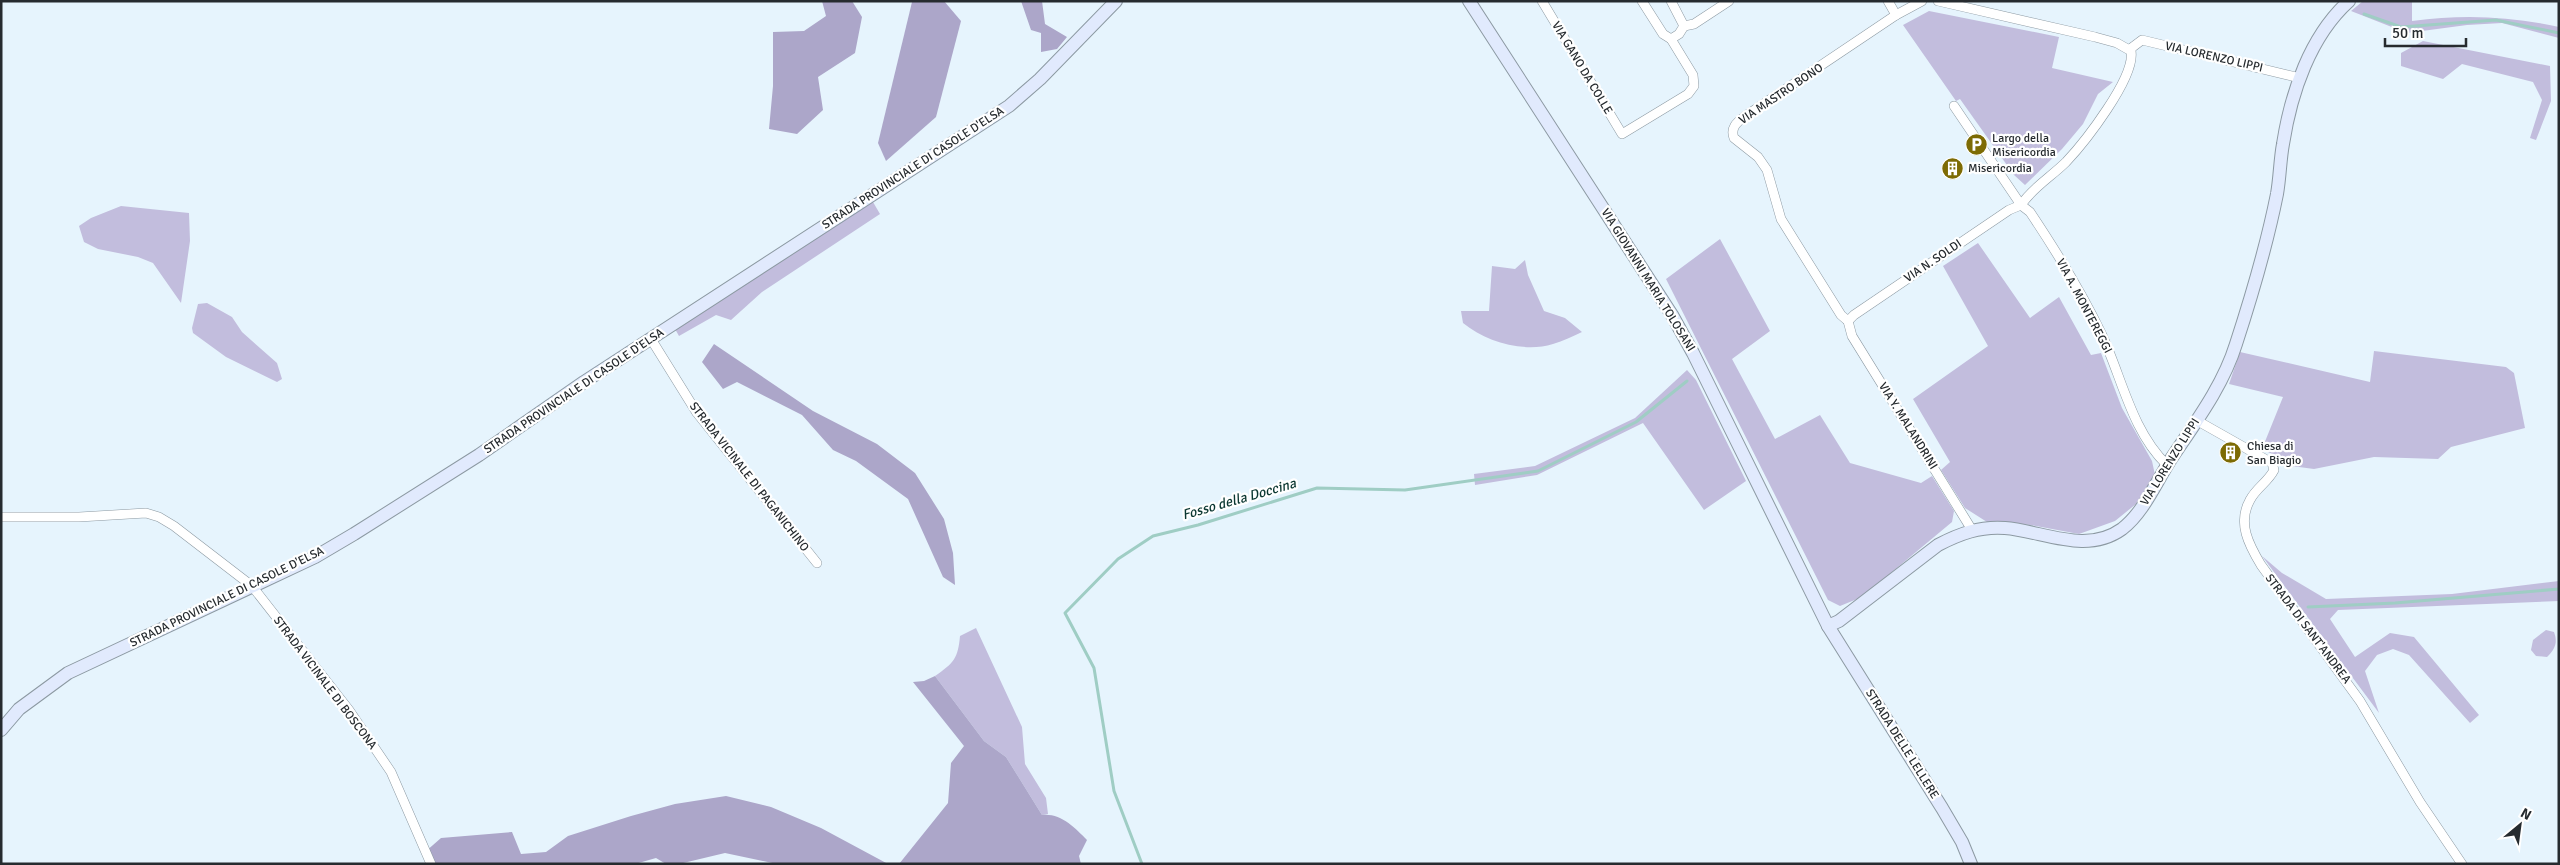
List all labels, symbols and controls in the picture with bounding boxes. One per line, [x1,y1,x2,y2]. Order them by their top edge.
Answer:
scale bar [2385,15,2466,47]
street label: VIA GANO DA COLLE [1548,19,1616,117]
text: 50 m [2392,24,2423,42]
street label: VIA LORENZO LIPPI [2163,38,2265,76]
street label: VIA MASTRO BONO [1736,60,1826,128]
street label: STRADA PROVINCIALE DI CASOLE D'ELSA [819,103,1007,233]
place label: Largo della Misericordia [1992,131,2056,160]
parking icon: Largo della Misericordia [1964,133,1988,157]
building icon: Misericordia [1940,156,1964,180]
place label: Misericordia [1968,161,2032,176]
street label: VIA GIOVANNI MARIA TOLOSANI [1598,206,1698,354]
street label: VIA N. SOLDI [1901,236,1965,286]
street label: VIA A. MONTEREGGI [2053,256,2115,356]
street label: STRADA PROVINCIALE DI CASOLE D'ELSA [481,325,667,457]
street label: VIA Y. MALANDRINI [1875,380,1941,472]
street label: STRADA VICINALE DI PAGANICHINO [686,399,812,555]
street label: VIA LORENZO LIPPI [2137,416,2203,508]
place label: Chiesa di San Biagio [2247,439,2301,468]
building icon: Chiesa di San Biagio [2219,441,2243,465]
water label: Fosso della Doccina [1180,474,1299,523]
street label: STRADA PROVINCIALE DI CASOLE D'ELSA [128,543,327,651]
street label: STRADA DI SANT'ANDREA [2262,571,2355,687]
street label: STRADA VICINALE DI BOSCONA [270,613,380,753]
street label: STRADA DELLE LELLERE [1862,686,1942,802]
north arrow [2495,800,2545,850]
text: N [2518,804,2534,824]

